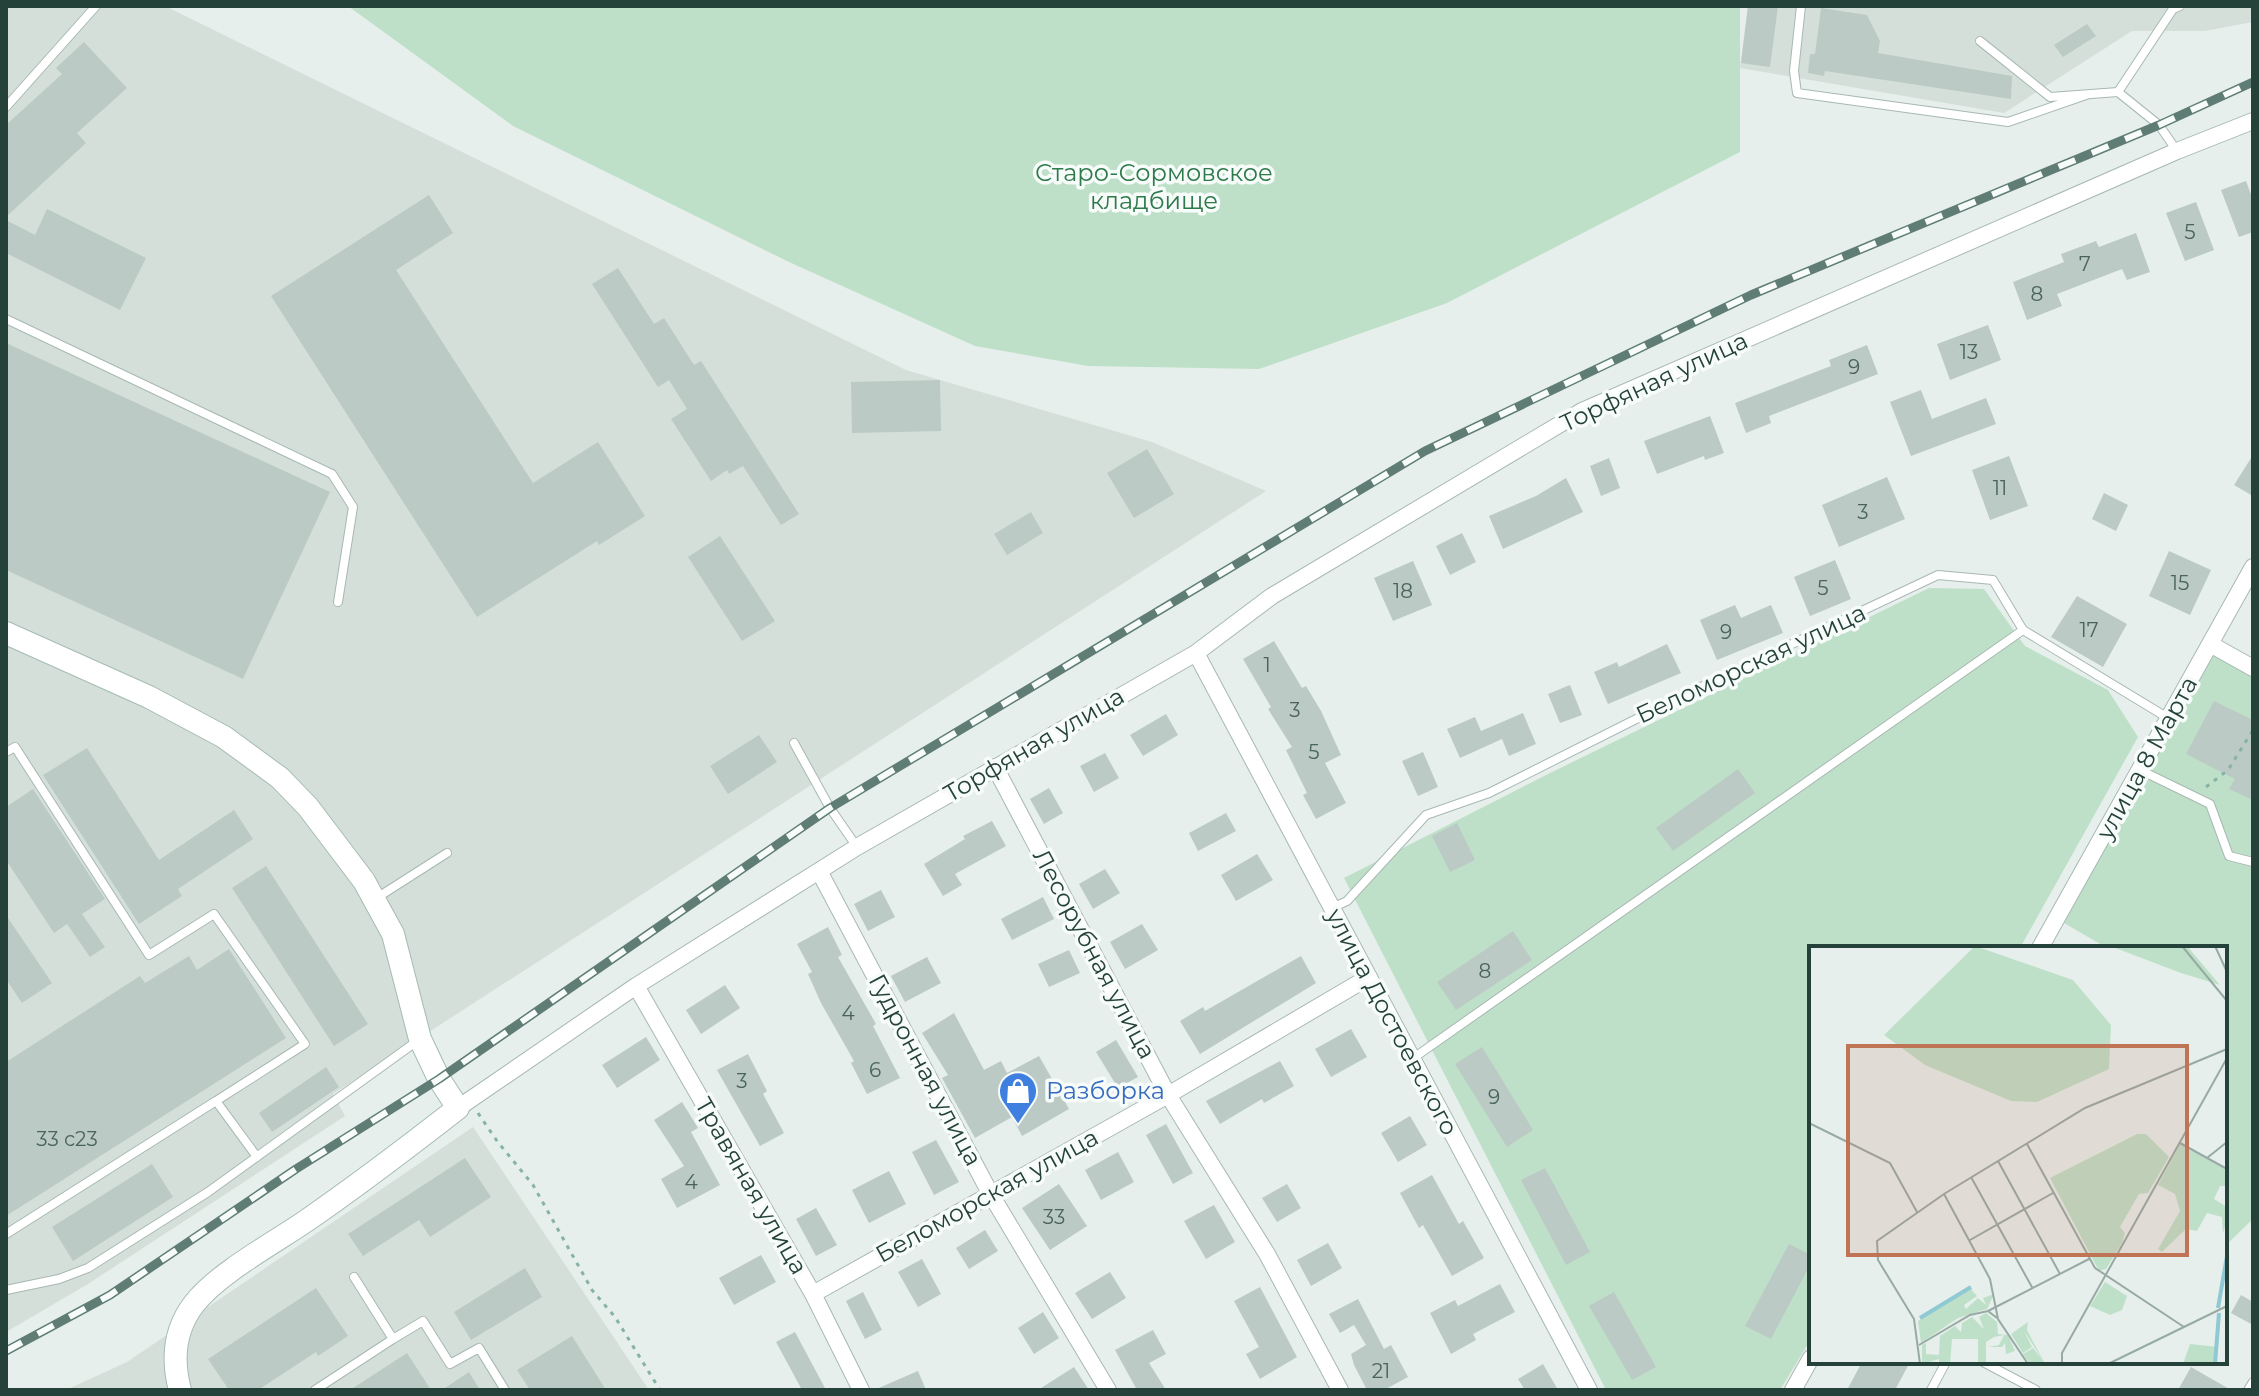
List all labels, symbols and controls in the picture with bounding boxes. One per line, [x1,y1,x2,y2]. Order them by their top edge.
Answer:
park label: Старо-Сормовское кладбище [1035,158,1273,215]
house number: 5 [2184,220,2196,244]
house number: 7 [2079,252,2091,276]
house number: 8 [2031,282,2043,306]
street label: Торфяная улица [1555,325,1752,438]
house number: 13 [1960,340,1978,364]
house number: 9 [1848,355,1860,379]
house number: 11 [1993,476,2007,500]
house number: 3 [1857,500,1869,524]
house number: 15 [2171,571,2189,595]
house number: 5 [1817,576,1829,600]
house number: 18 [1393,579,1413,603]
street label: Беломорская улица [1631,598,1870,730]
house number: 17 [2080,618,2099,642]
house number: 9 [1720,620,1732,644]
house number: 1 [1263,653,1271,677]
street label: улица 8 Марта [2089,671,2203,845]
street label: Торфяная улица [938,681,1129,808]
house number: 3 [1289,698,1301,722]
house number: 5 [1308,740,1320,764]
street label: Лесорубная улица [1027,844,1162,1064]
street label: улица Достоевского [1320,903,1464,1140]
inset map [1809,946,2227,1364]
house number: 8 [1479,959,1491,983]
street label: Гудронная улица [863,969,988,1171]
house number: 4 [841,1001,855,1025]
house number: 6 [869,1058,881,1082]
house number: 3 [736,1069,748,1093]
shop icon: Разборка [997,1070,1039,1125]
place label: Разборка [1046,1076,1165,1105]
house number: 9 [1488,1085,1500,1109]
street label: Травяная улица [689,1092,814,1279]
street label: Беломорская улица [870,1122,1103,1269]
house number: 33 с23 [36,1127,98,1151]
house number: 4 [684,1170,698,1194]
house number: 33 [1043,1205,1065,1229]
house number: 21 [1372,1359,1390,1383]

